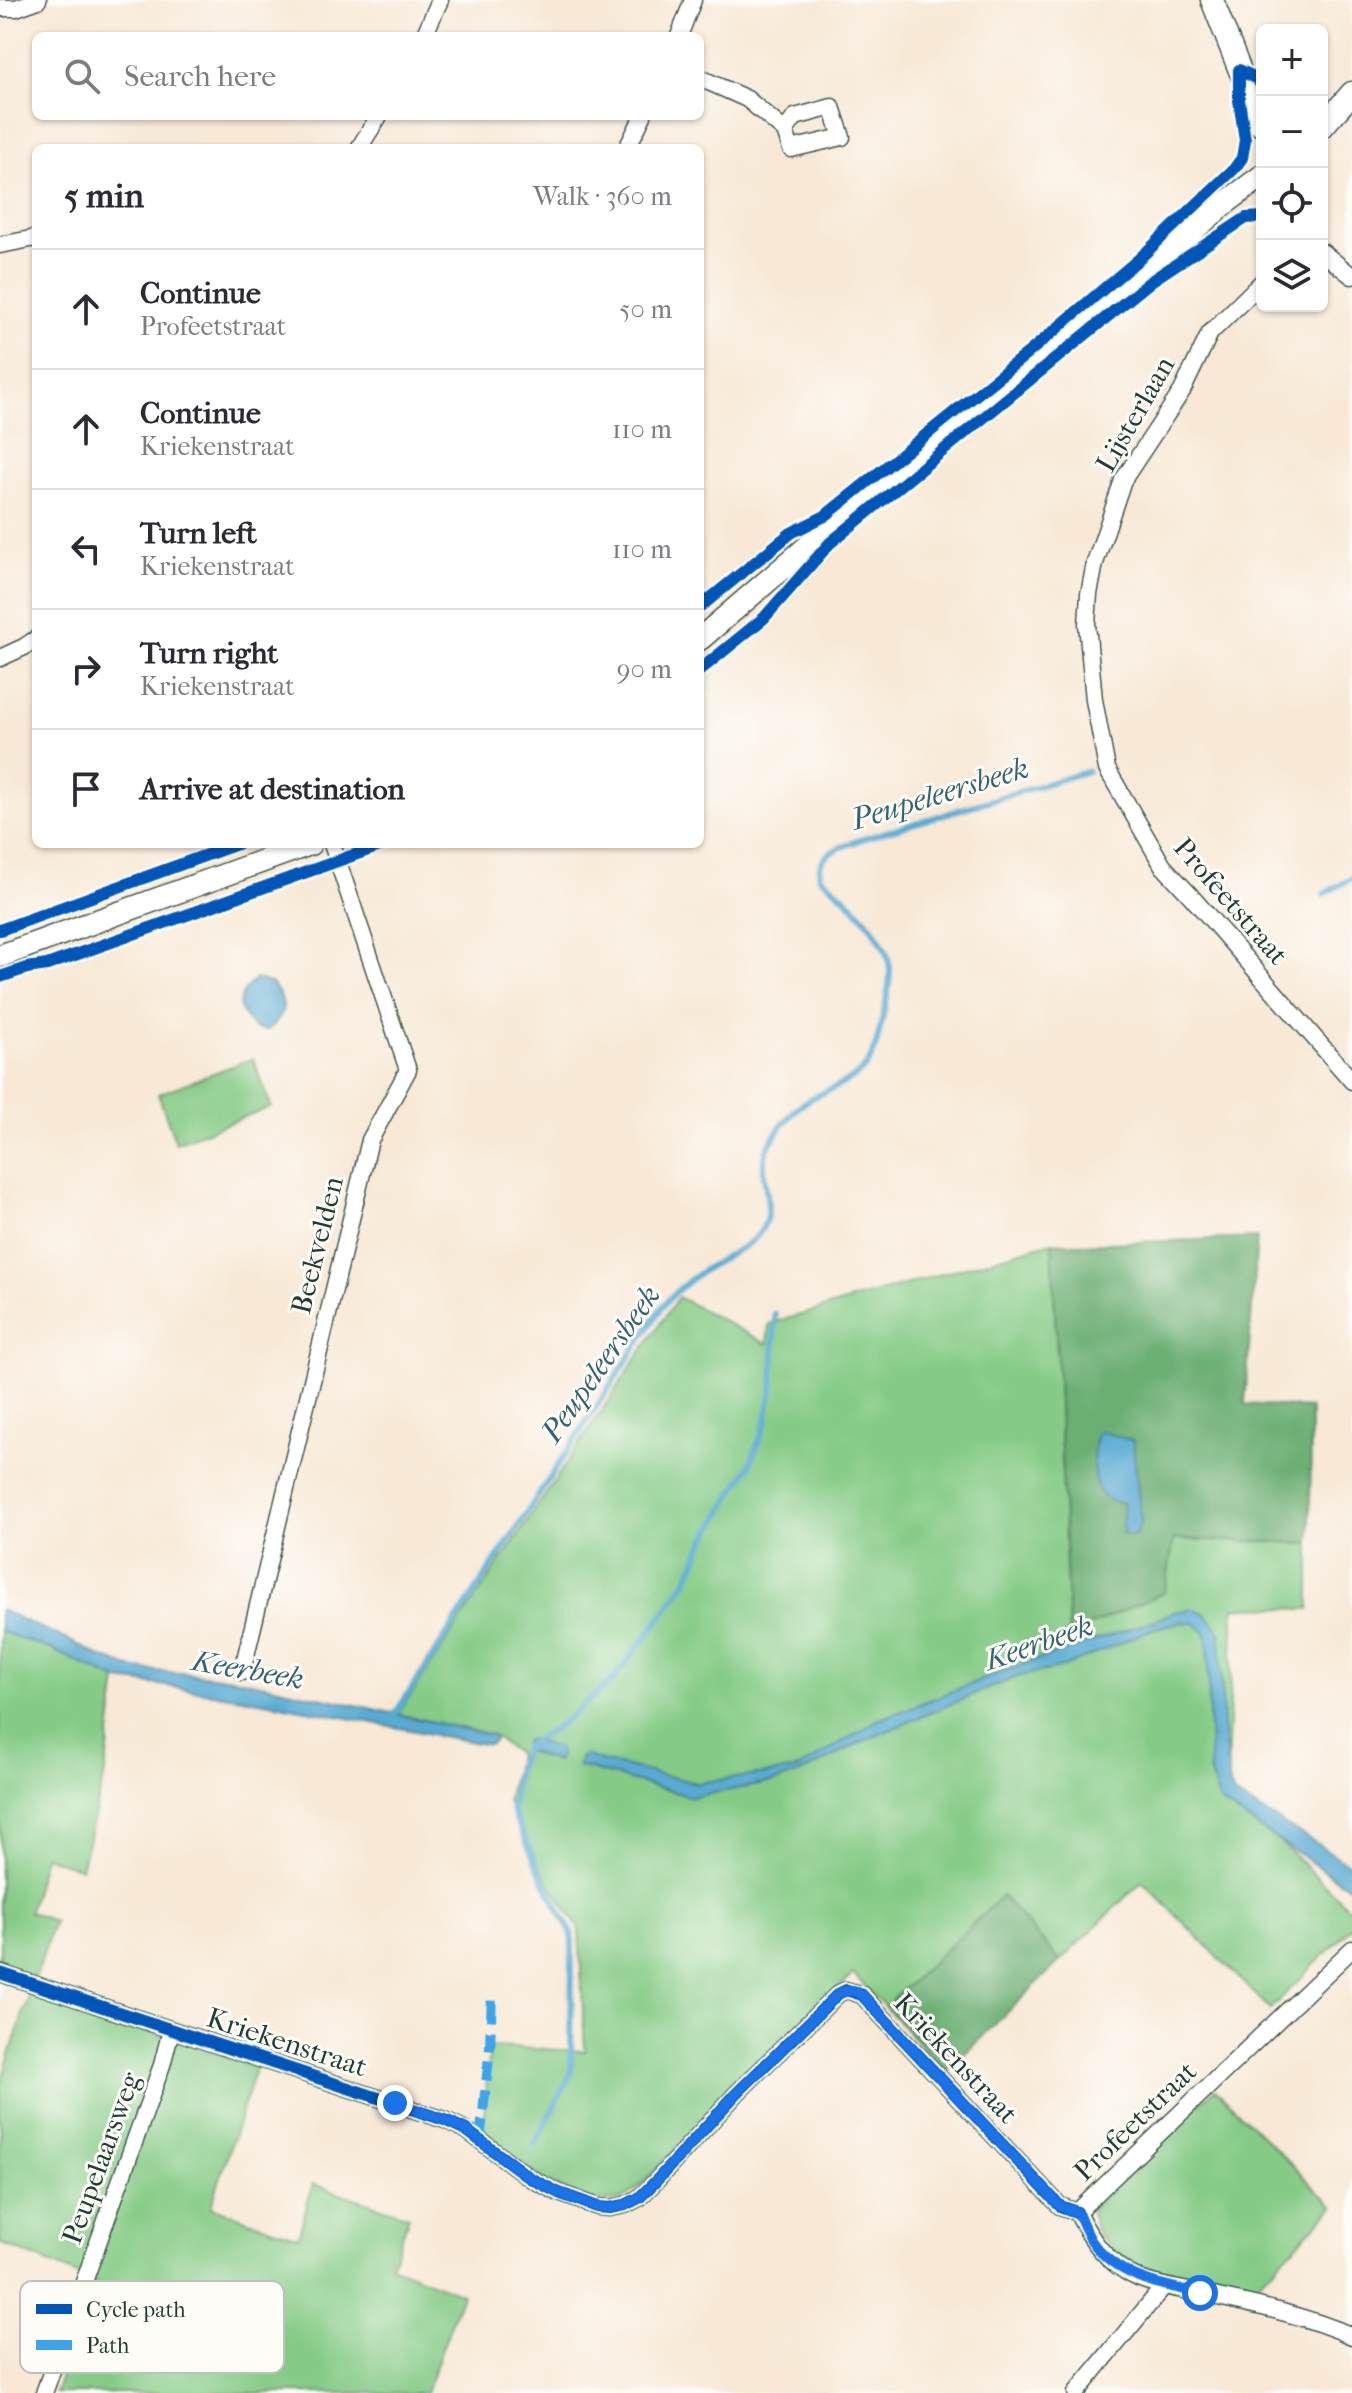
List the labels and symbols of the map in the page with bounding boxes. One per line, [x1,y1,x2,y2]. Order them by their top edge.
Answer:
street label: Lijsterlaan [1089,350,1181,478]
water label: Peupeleersbeek [845,750,1033,838]
street label: Profeetstraat [1167,831,1295,971]
street label: Beekvelden [284,1173,350,1317]
water label: Peupeleersbeek [533,1279,668,1451]
water label: Keerbeek [978,1608,1098,1678]
water label: Keerbeek [188,1643,306,1697]
street label: Kriekenstraat [887,1986,1025,2130]
street label: Kriekenstraat [203,2001,371,2083]
street label: Profeetstraat [1067,2055,1203,2187]
street label: Peupelaarsweg [55,2067,148,2248]
route end [377,2085,413,2121]
route start [1182,2275,1218,2311]
legend [20,2281,284,2373]
text: Cycle path [86,2297,186,2323]
text: Path [86,2333,130,2359]

